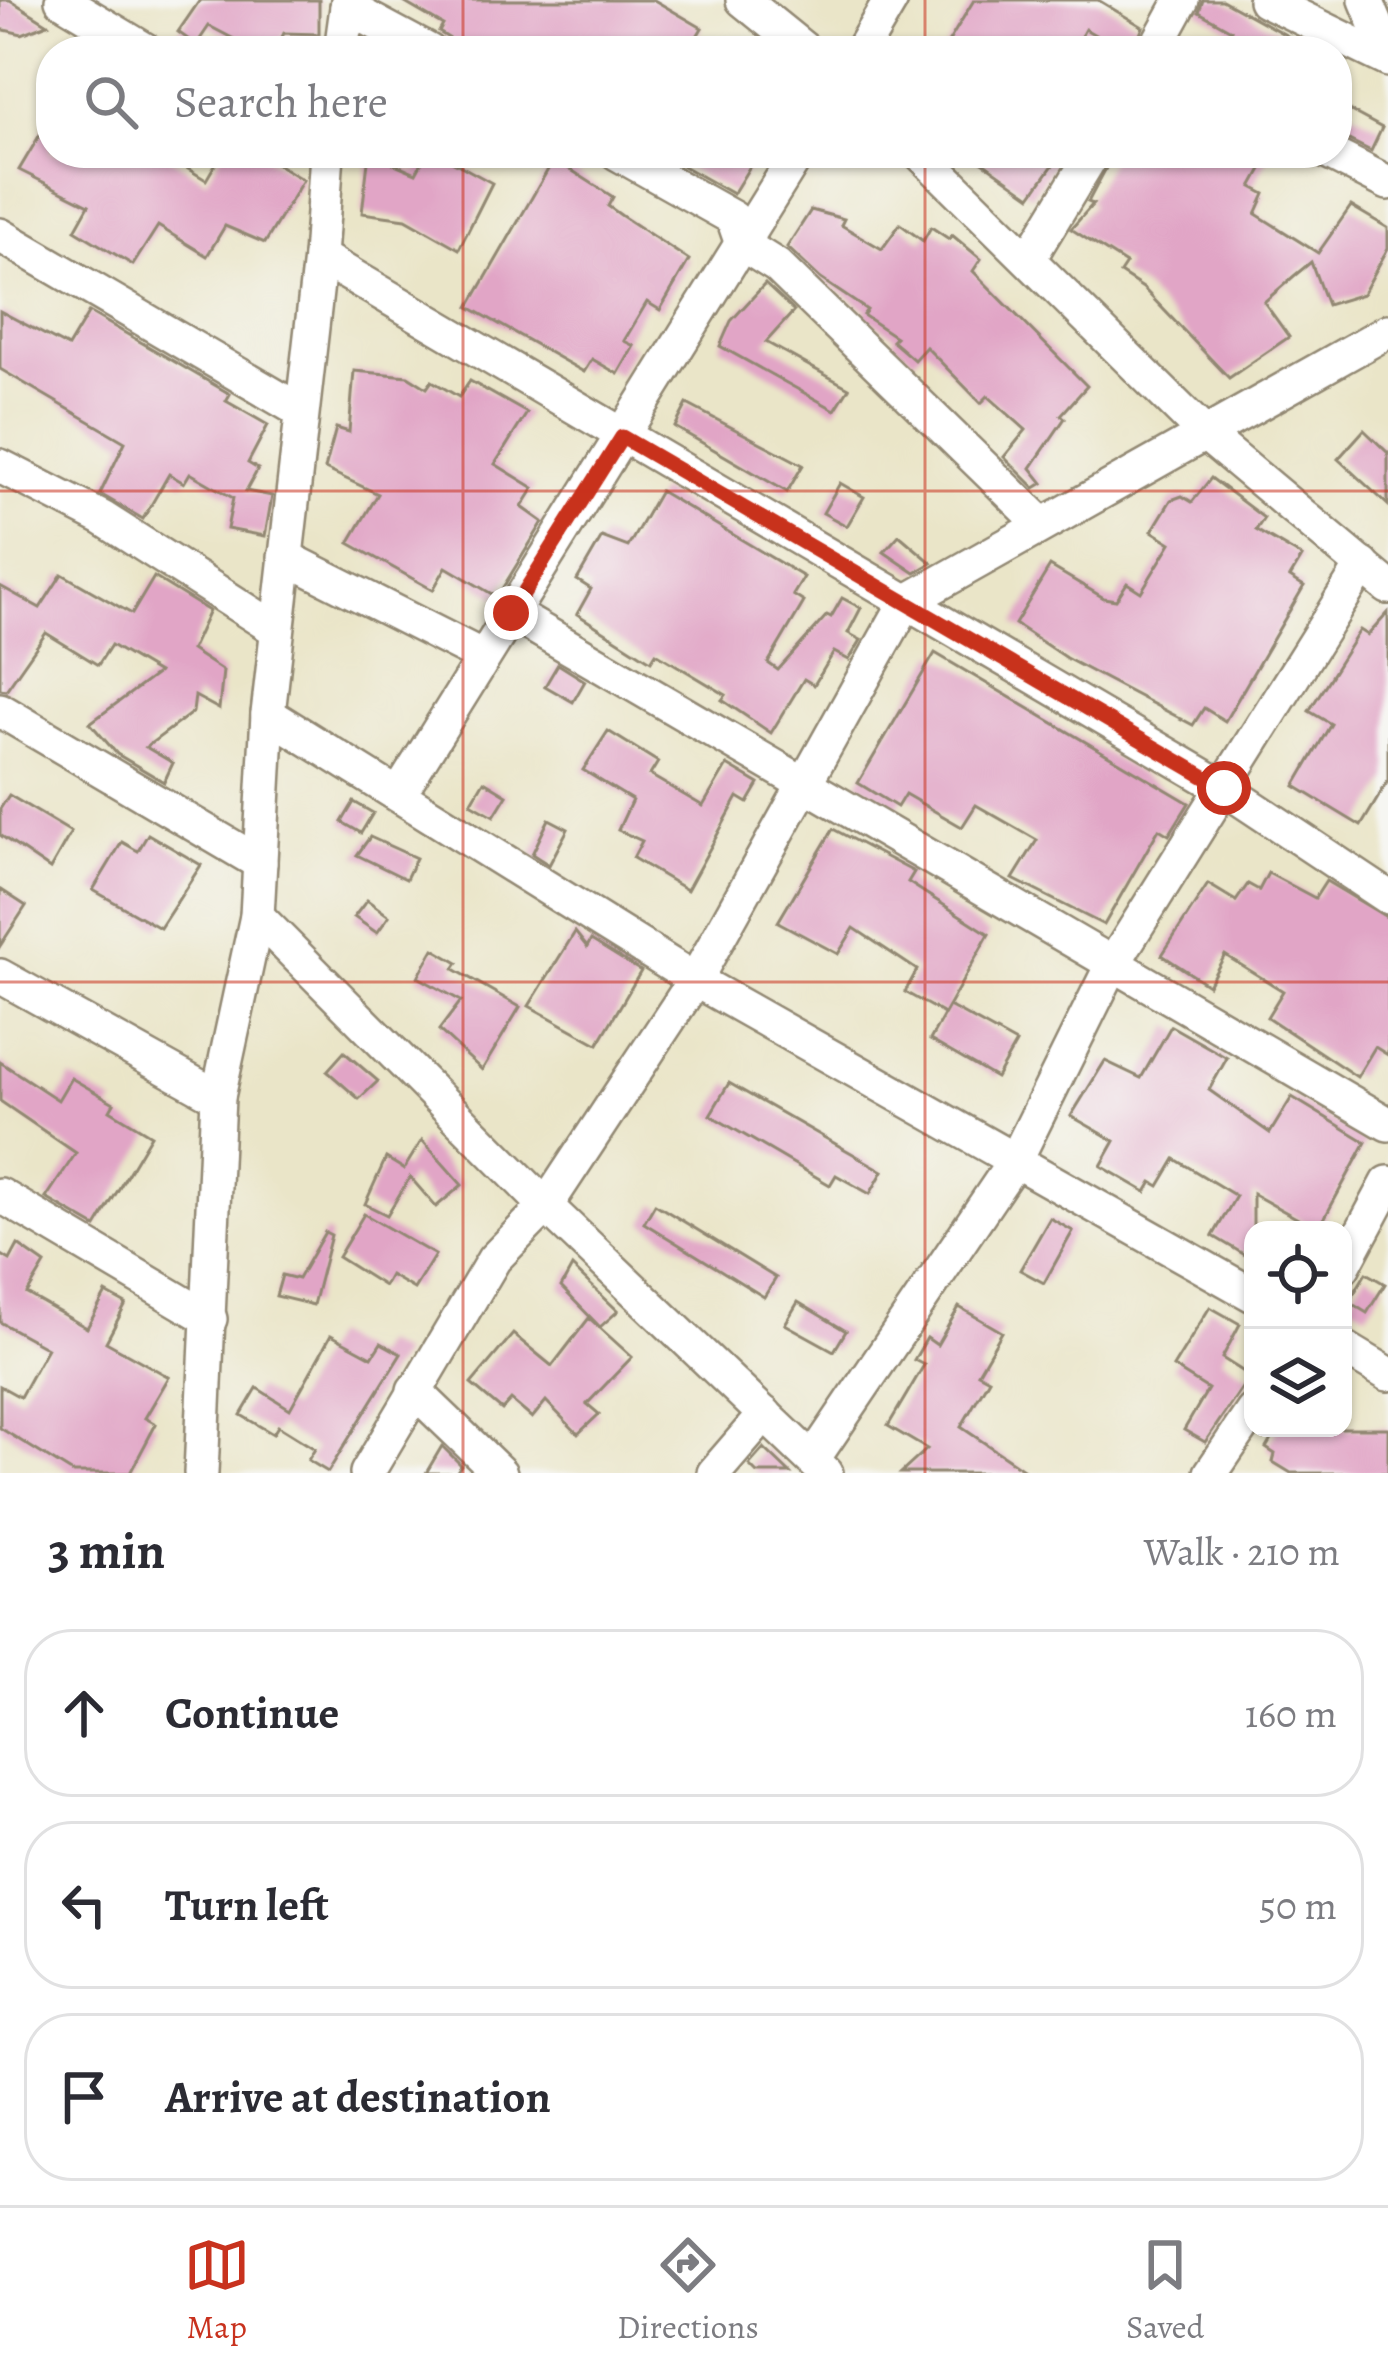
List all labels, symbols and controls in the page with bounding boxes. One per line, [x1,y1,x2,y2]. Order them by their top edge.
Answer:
search box [36,36,1352,168]
icon: search [78,69,144,135]
text: Search here [174,71,388,133]
route end [484,586,538,640]
route start [1197,761,1251,815]
map controls [1244,1221,1352,1437]
button: locate [1244,1221,1352,1329]
button: layers [1244,1329,1352,1437]
text: 3 min [48,1516,165,1586]
text: Walk · 210 m [1144,1525,1340,1578]
icon: ahead [51,1680,117,1746]
text: Continue [165,1682,339,1744]
text: 160 m [1245,1687,1337,1740]
icon: left [51,1872,117,1938]
text: Turn left [165,1874,329,1936]
text: 50 m [1259,1879,1337,1932]
icon: arrive [51,2064,117,2130]
text: Arrive at destination [165,2066,551,2128]
tab: Map [184,2232,250,2349]
tab: Directions [617,2232,759,2349]
tab: Saved [1126,2232,1204,2349]

